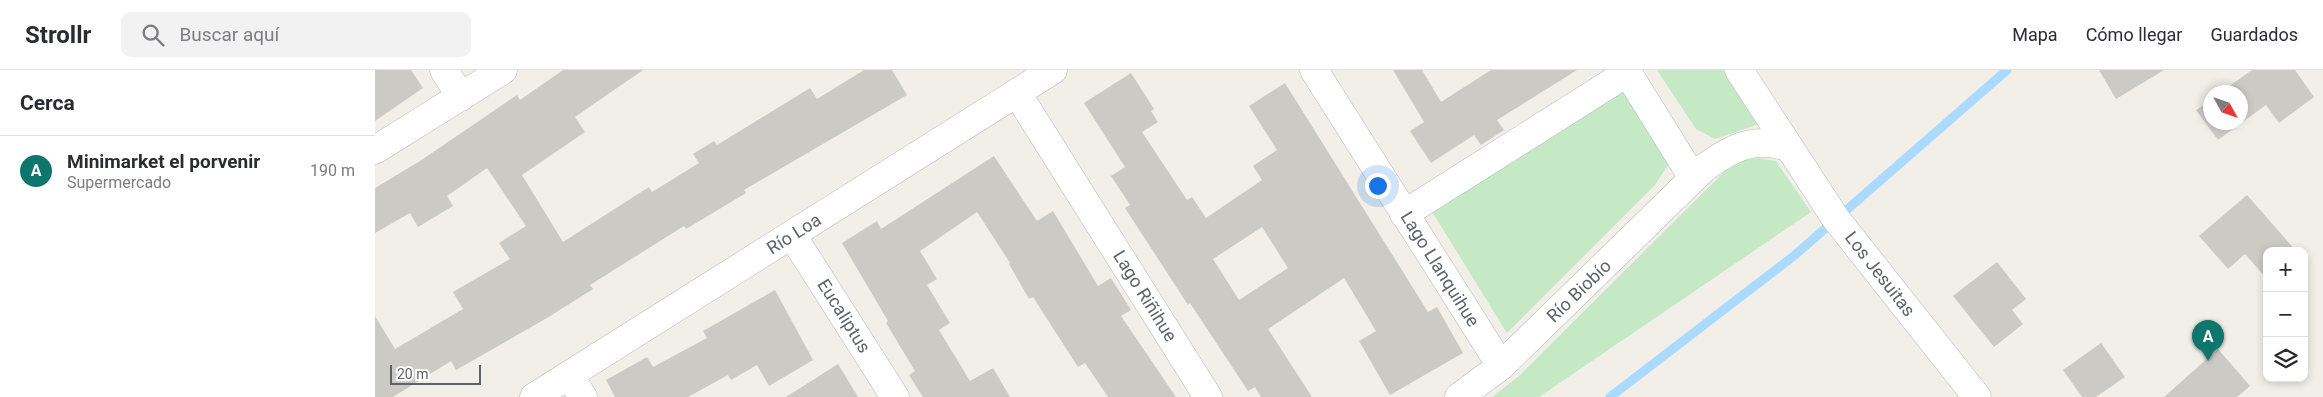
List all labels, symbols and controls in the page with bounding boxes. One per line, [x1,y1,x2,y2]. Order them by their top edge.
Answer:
search box [121,12,471,57]
text: Strollr [25,21,91,49]
icon: search [139,21,167,49]
text: Buscar aquí [179,23,279,46]
text: Mapa [2012,24,2058,45]
text: Cómo llegar [2086,24,2182,45]
text: Guardados [2210,24,2298,45]
north arrow [2203,85,2248,130]
text: Cerca [20,91,75,115]
text: Minimarket el porvenir [67,150,260,173]
text: A [31,161,41,180]
text: 190 m [310,161,355,180]
text: Supermercado [67,173,171,192]
your location [1365,173,1391,199]
street label: Lago Llanquihue [1397,207,1484,330]
street label: Río Loa [763,209,825,258]
street label: Los Jesuitas [1841,227,1920,320]
street label: Lago Riñihue [1109,246,1182,345]
map controls [2263,247,2308,382]
button: + [2263,247,2308,292]
street label: Río Biobío [1542,255,1615,326]
street label: Eucaliptus [813,275,875,357]
button: − [2263,292,2308,337]
pin: A [2192,320,2224,361]
button: layers [2263,337,2308,382]
scale bar [390,362,481,385]
text: 20 m [397,366,429,382]

